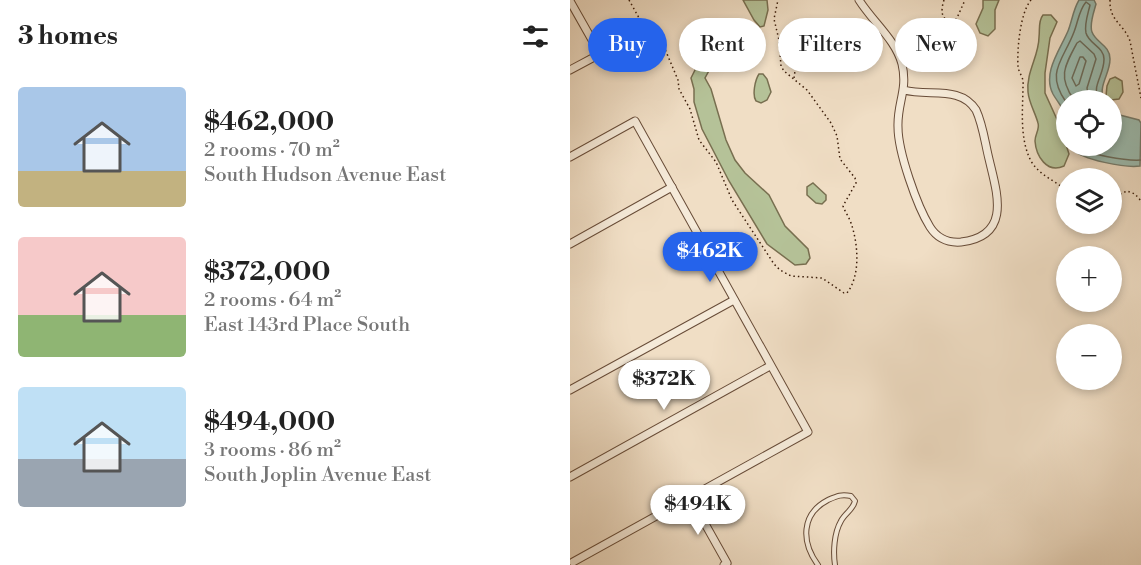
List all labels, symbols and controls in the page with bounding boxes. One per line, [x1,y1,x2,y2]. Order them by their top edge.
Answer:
chip: Buy [588,18,667,72]
chip: Rent [679,18,766,72]
chip: Filters [778,18,883,72]
chip: New [895,18,977,72]
text: 3 homes [18,20,118,52]
icon: filters [519,20,552,53]
map controls [1056,90,1122,390]
button: locate [1056,90,1122,156]
text: $462,000 [204,106,334,138]
icon: home [66,111,138,183]
text: 2 rooms · 70 m² [204,138,340,163]
text: South Hudson Avenue East [204,163,446,188]
button: layers [1056,168,1122,234]
pin: $462K [668,232,752,283]
text: $462K [677,239,743,264]
button: + [1056,246,1122,312]
text: $372,000 [204,256,330,288]
icon: home [66,261,138,333]
text: 2 rooms · 64 m² [204,288,341,313]
text: East 143rd Place South [204,313,410,338]
button: − [1056,324,1122,390]
pin: $372K [622,360,706,411]
text: $372K [632,367,696,392]
text: $494,000 [204,406,335,438]
icon: home [66,411,138,483]
text: 3 rooms · 86 m² [204,438,341,463]
text: South Joplin Avenue East [204,463,431,488]
pin: $494K [656,485,740,536]
text: $494K [664,492,732,517]

